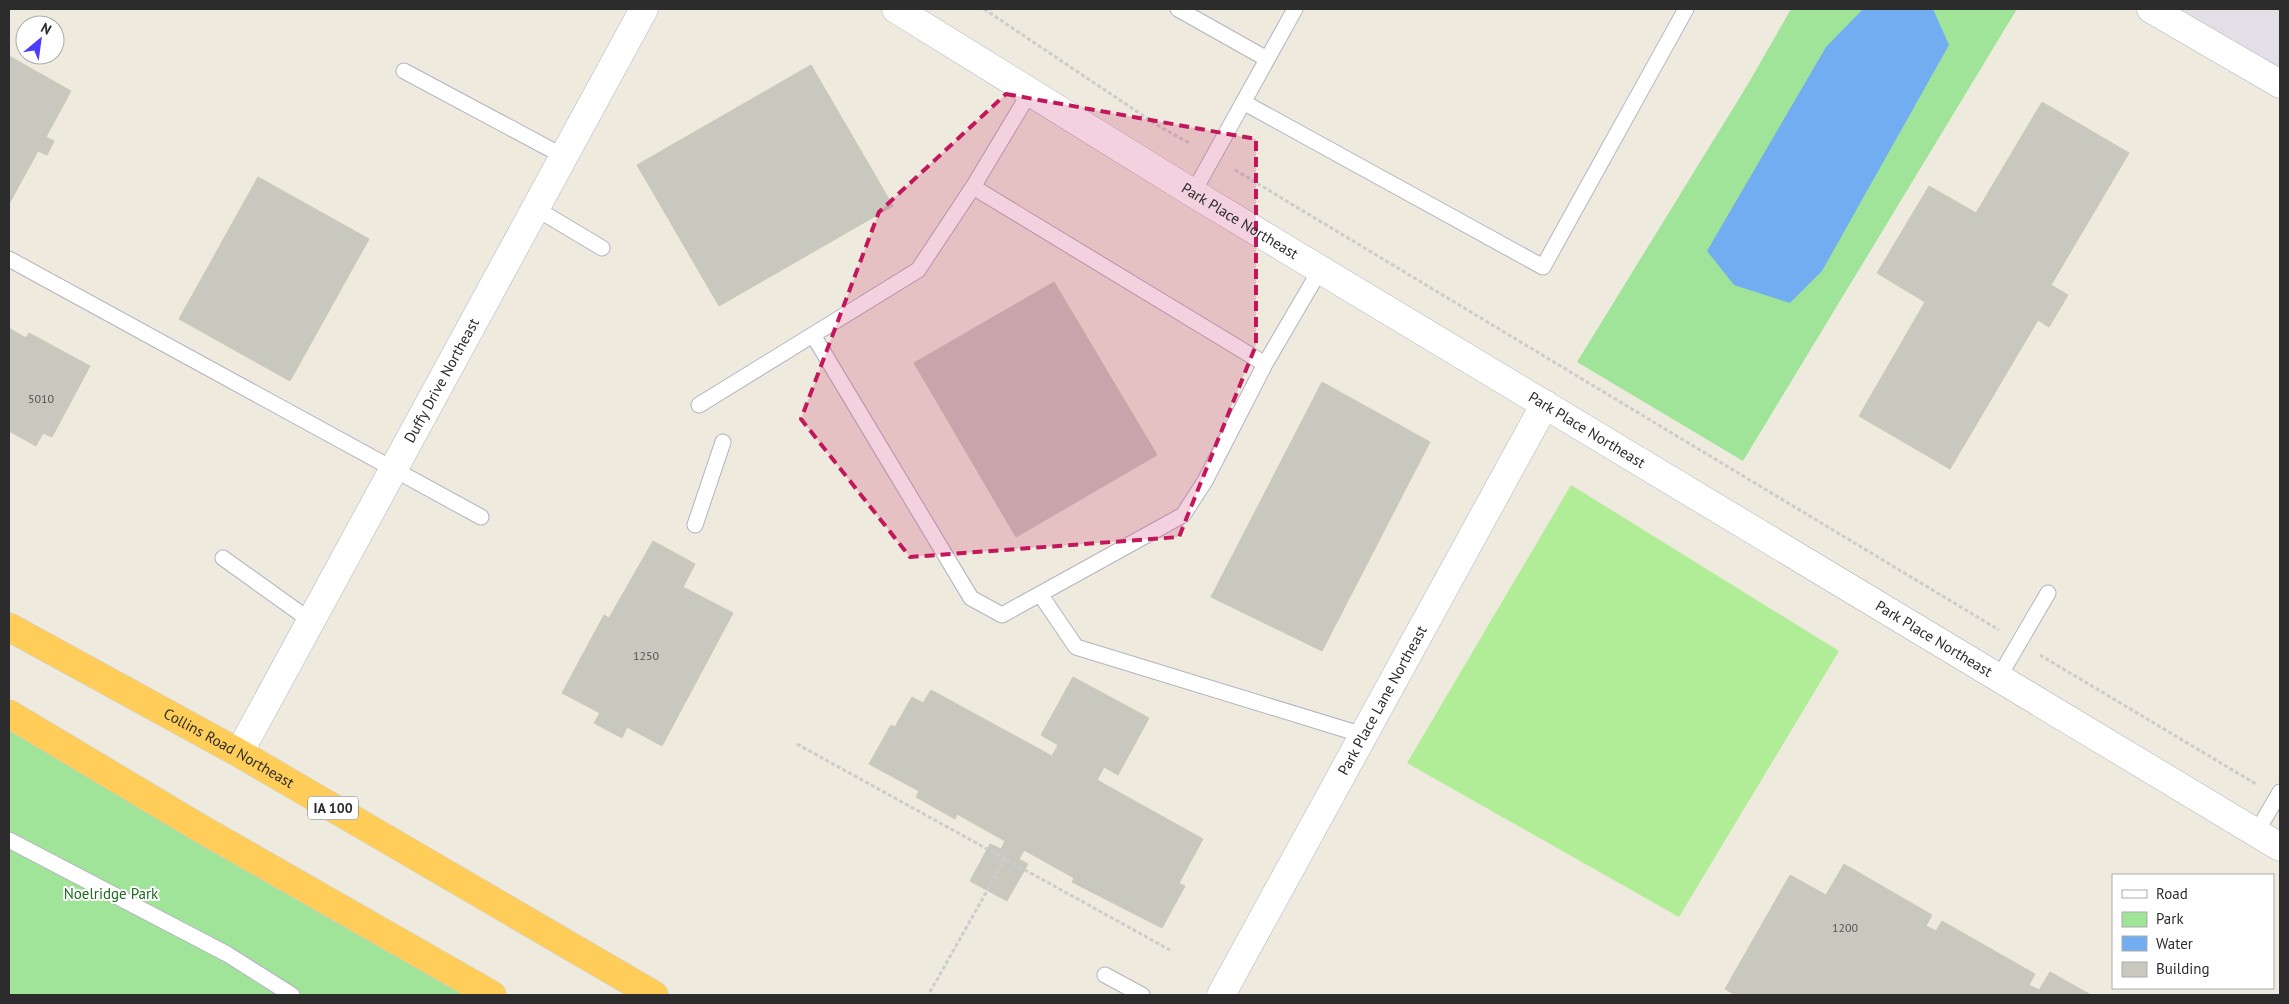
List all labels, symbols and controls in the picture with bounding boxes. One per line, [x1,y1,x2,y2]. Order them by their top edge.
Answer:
north arrow [15,15,65,65]
text: N [38,19,55,39]
street label: Park Place Northeast [1178,178,1302,263]
street label: Duffy Drive Northeast [400,315,483,446]
street label: Park Place Northeast [1525,387,1649,472]
house number: 5010 [28,391,55,406]
street label: Park Place Northeast [1872,596,1996,681]
street label: Park Place Lane Northeast [1333,622,1431,778]
house number: 1250 [633,648,660,663]
street label: Collins Road Northeast [160,704,298,792]
road number: IA 100 [308,796,358,820]
legend [2112,874,2274,989]
park label: Noelridge Park [64,884,159,903]
text: Road [2156,884,2188,903]
text: Park [2156,909,2184,928]
house number: 1200 [1832,920,1859,935]
text: Water [2156,934,2193,953]
text: Building [2156,959,2210,978]

